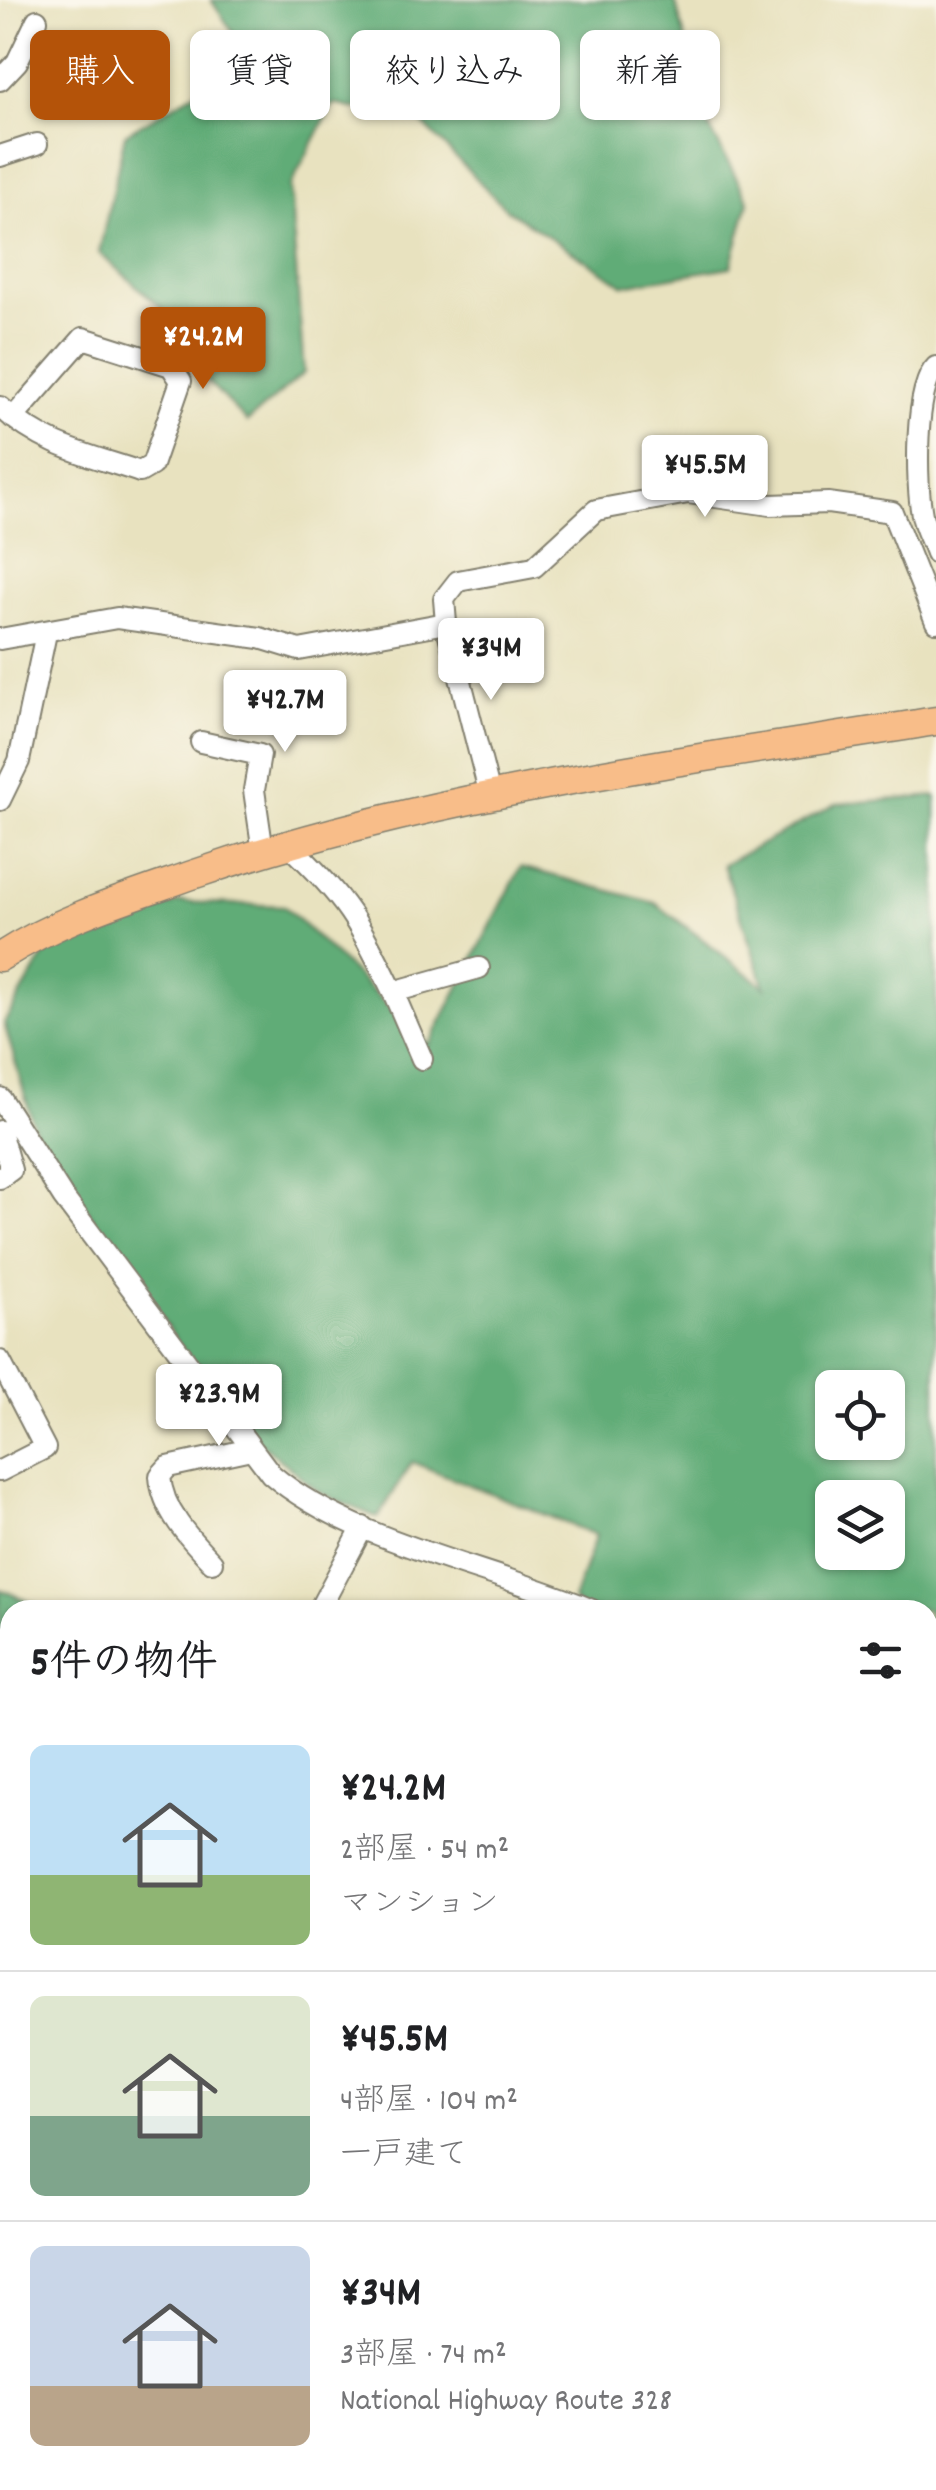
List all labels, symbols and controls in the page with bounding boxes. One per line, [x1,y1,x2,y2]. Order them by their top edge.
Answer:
chip: 購入 [30,30,170,120]
chip: 賃貸 [190,30,330,120]
chip: 絞り込み [350,30,560,120]
chip: 新着 [580,30,720,120]
pin: ¥24.2M [122,307,284,392]
text: ¥24.2M [163,316,243,362]
pin: ¥45.5M [624,435,786,520]
text: ¥45.5M [664,444,746,490]
pin: ¥34M [432,618,550,703]
text: ¥34M [460,627,522,673]
pin: ¥42.7M [204,670,366,755]
text: ¥42.7M [245,679,325,725]
pin: ¥23.9M [138,1364,300,1449]
map controls [815,1370,905,1570]
button: locate [815,1370,905,1460]
text: ¥23.9M [178,1373,260,1419]
button: layers [815,1480,905,1570]
icon: filters [853,1633,908,1688]
text: 5件の物件 [30,1636,217,1696]
text: ¥24.2M [340,1761,446,1821]
icon: home [110,1785,230,1905]
text: 2部屋 · 54 m² [340,1829,509,1875]
text: マンション [340,1883,499,1929]
text: ¥45.5M [340,2012,448,2072]
icon: home [110,2036,230,2156]
text: 4部屋 · 104 m² [340,2080,518,2126]
text: 一戸建て [340,2134,468,2180]
text: ¥34M [340,2266,421,2326]
icon: home [110,2286,230,2406]
text: 3部屋 · 74 m² [340,2334,507,2380]
text: National Highway Route 328 [340,2380,672,2426]

